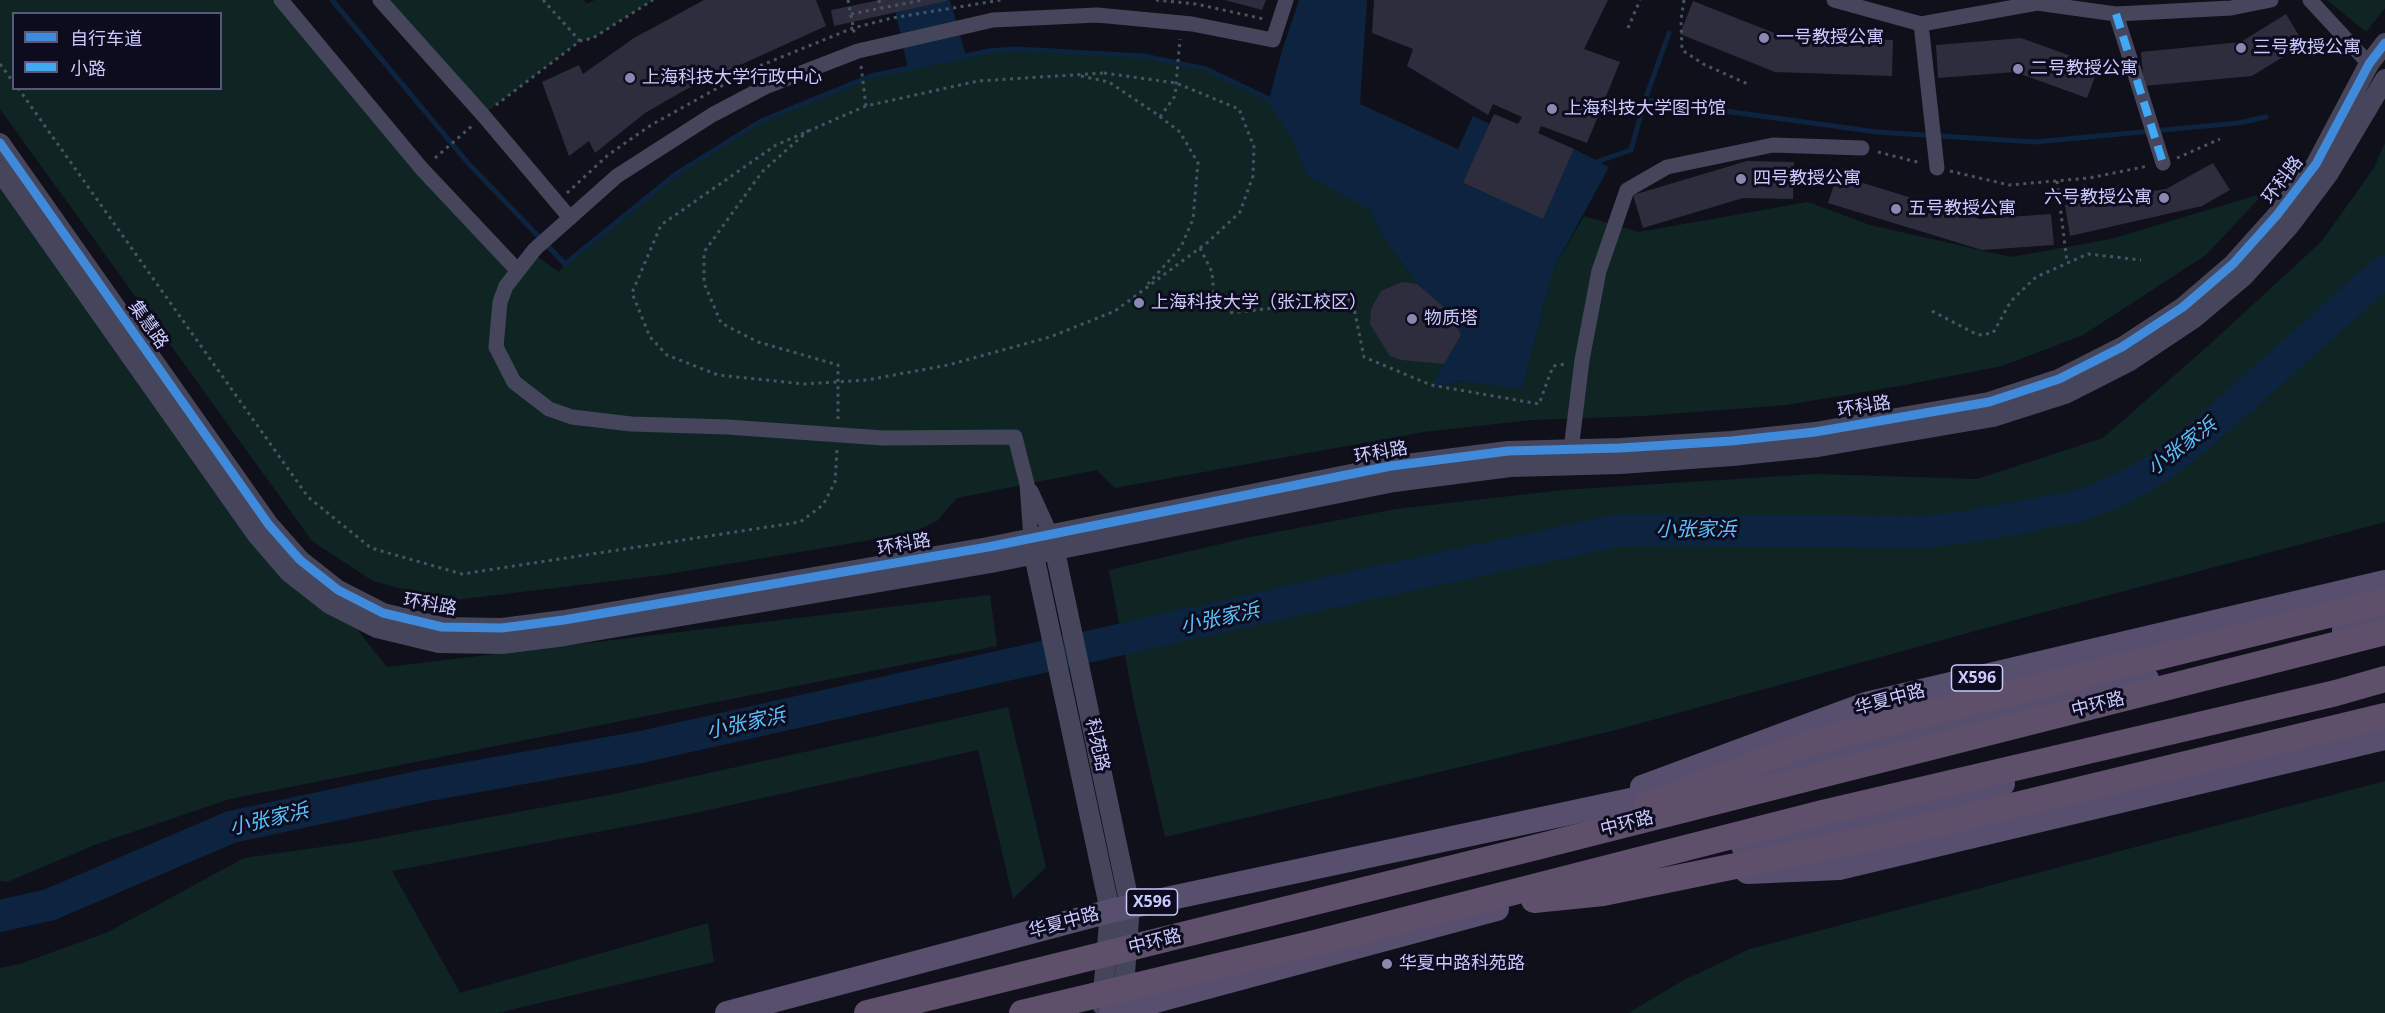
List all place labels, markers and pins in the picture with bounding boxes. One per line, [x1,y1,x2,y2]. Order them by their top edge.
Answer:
place label: 一号教授公寓 [1776,27,1884,49]
marker: 一号教授公寓 [1757,31,1771,45]
place label: 三号教授公寓 [2253,37,2361,59]
marker: 三号教授公寓 [2234,41,2248,55]
place label: 二号教授公寓 [2030,58,2138,80]
marker: 二号教授公寓 [2011,62,2025,76]
place label: 上海科技大学行政中心 [642,67,822,89]
marker: 上海科技大学行政中心 [623,71,637,85]
place label: 上海科技大学图书馆 [1564,98,1726,120]
marker: 上海科技大学图书馆 [1545,102,1559,116]
place label: 四号教授公寓 [1753,168,1861,190]
marker: 四号教授公寓 [1734,172,1748,186]
place label: 六号教授公寓 [2044,187,2152,209]
marker: 六号教授公寓 [2157,191,2171,205]
place label: 五号教授公寓 [1908,198,2016,220]
marker: 五号教授公寓 [1889,202,1903,216]
place label: 上海科技大学（张江校区） [1151,292,1367,314]
marker: 上海科技大学（张江校区） [1132,296,1146,310]
place label: 物质塔 [1424,308,1478,330]
marker: 物质塔 [1405,312,1419,326]
place label: 华夏中路科苑路 [1399,953,1525,975]
marker: 华夏中路科苑路 [1380,957,1394,971]

